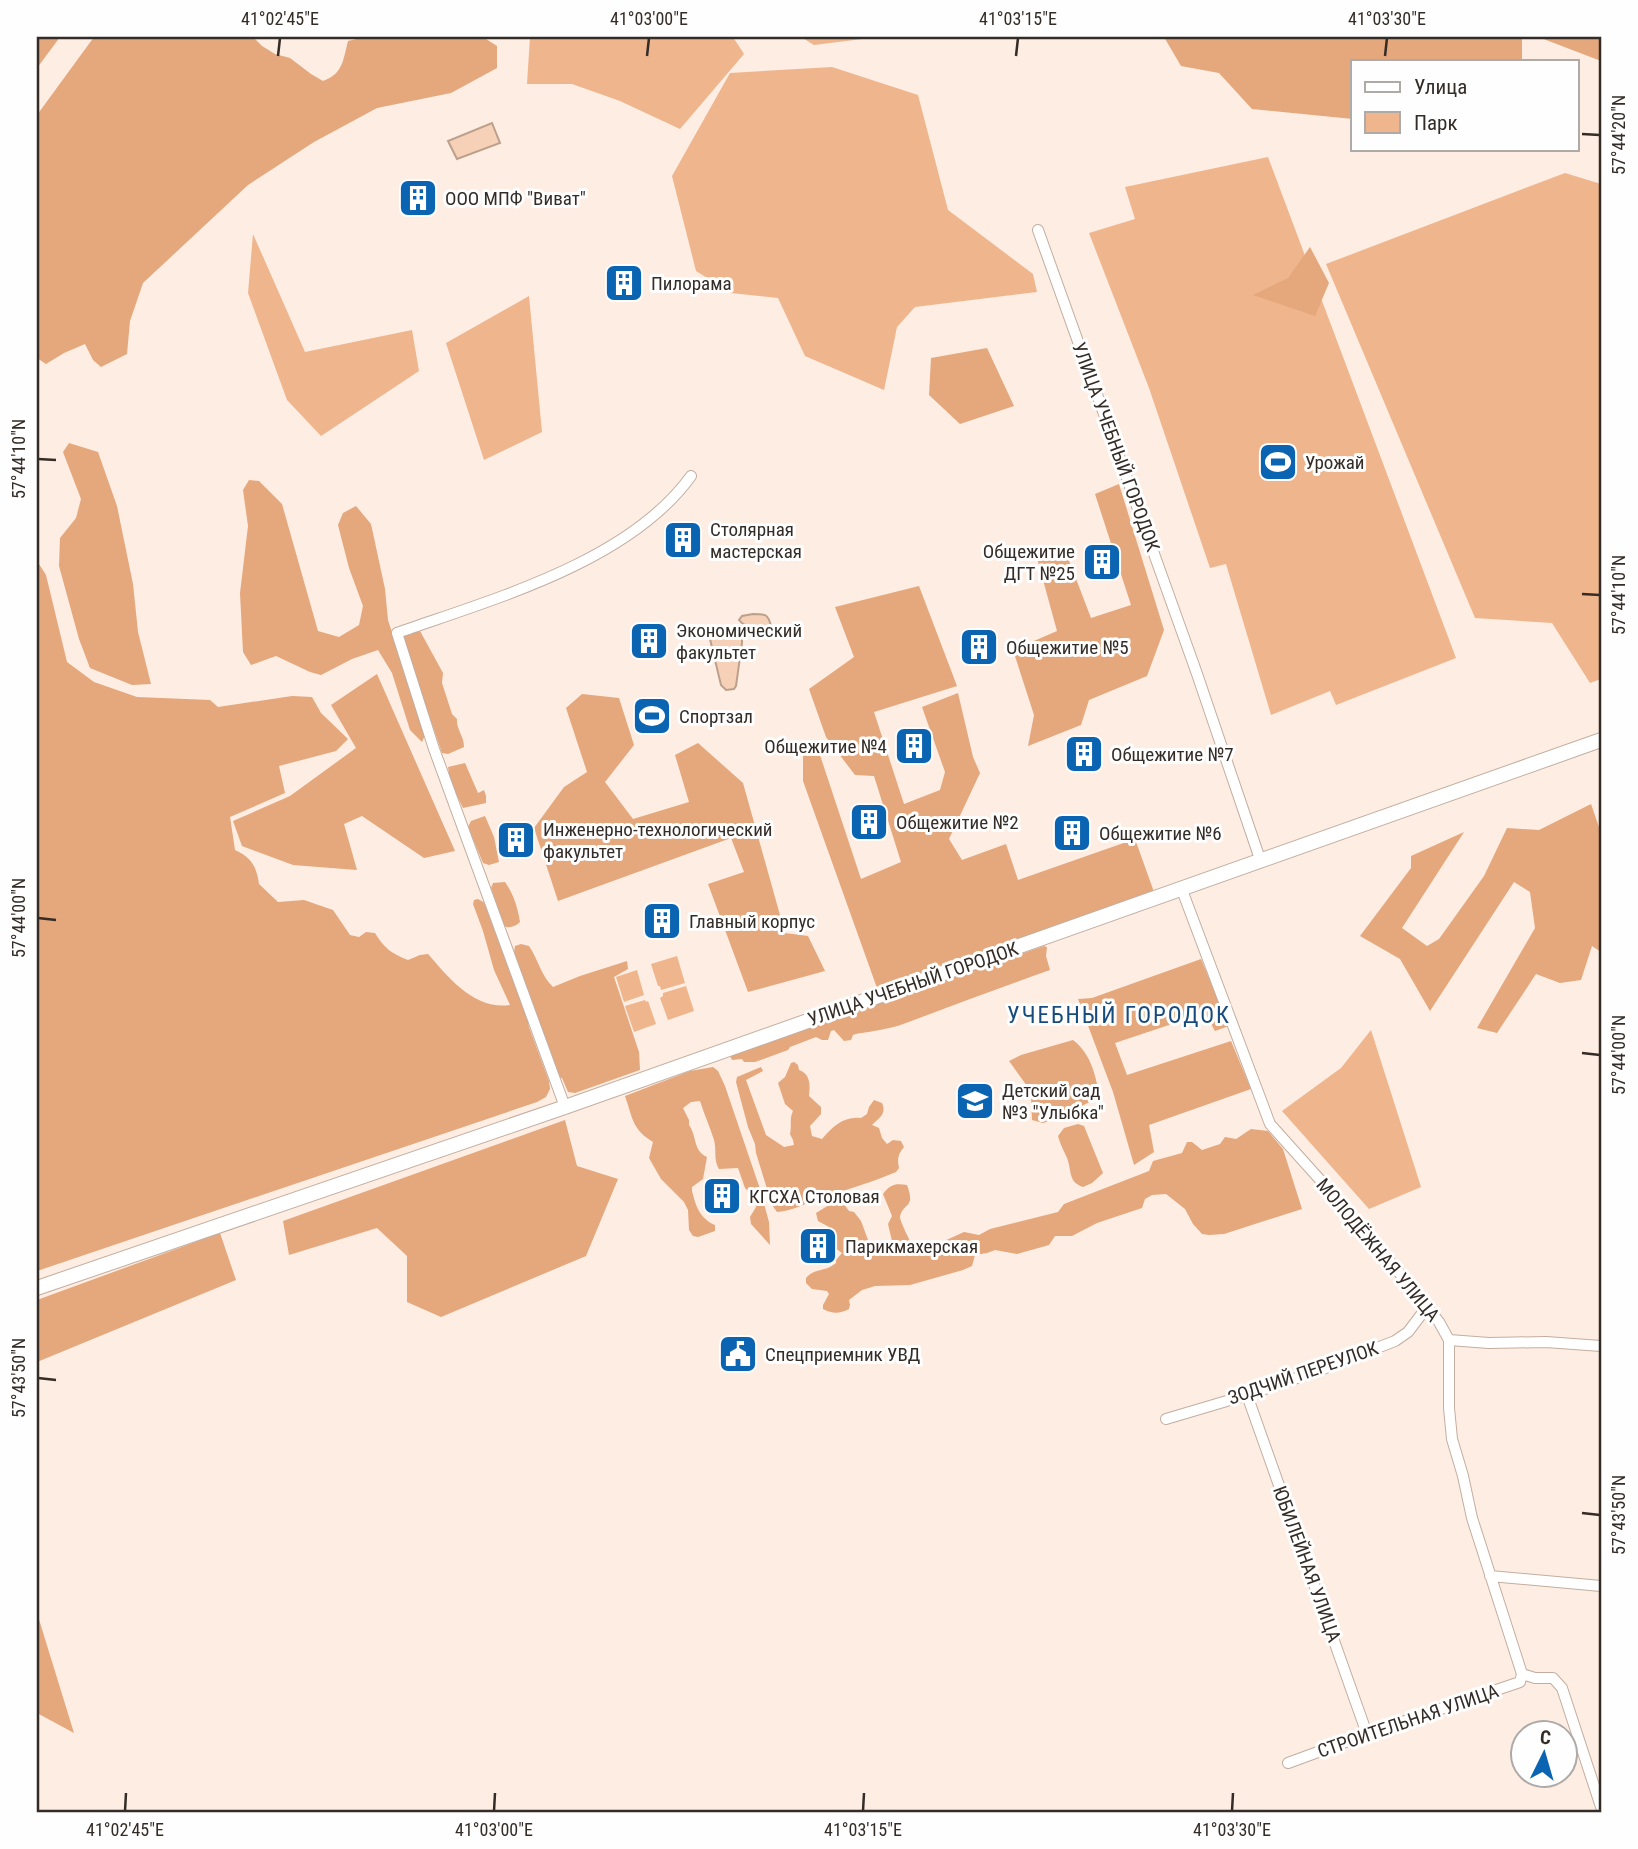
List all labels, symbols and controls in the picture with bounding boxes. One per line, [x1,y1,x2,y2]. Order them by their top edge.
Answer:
text: 41°02'45"E [241,8,319,29]
text: 41°03'00"E [610,8,688,29]
text: 41°03'15"E [979,8,1057,29]
text: 41°03'30"E [1348,8,1426,29]
legend [1351,60,1578,150]
text: Улица [1414,75,1467,99]
text: 57°44'20"N [1608,95,1629,175]
text: Парк [1414,111,1458,135]
building icon: ООО МПФ "Виват" [397,177,439,219]
place label: ООО МПФ "Виват" [445,187,586,210]
building icon: Пилорама [603,262,645,304]
place label: Пилорама [651,272,732,295]
street label: УЛИЦА УЧЕБНЫЙ ГОРОДОК [1067,339,1165,555]
text: 57°44'10"N [8,419,29,499]
sports icon: Урожай [1257,441,1299,483]
place label: Урожай [1305,451,1365,474]
place label: Столярная мастерская [710,518,802,563]
building icon: Столярная мастерская [662,519,704,561]
place label: Общежитие ДГТ №25 [983,540,1075,585]
building icon: Общежитие ДГТ №25 [1081,541,1123,583]
text: 57°44'10"N [1608,555,1629,635]
place label: Экономический факультет [676,619,802,664]
building icon: Экономический факультет [628,620,670,662]
building icon: Общежитие №5 [958,626,1000,668]
place label: Общежитие №5 [1006,636,1129,659]
sports icon: Спортзал [631,695,673,737]
place label: Спортзал [679,705,753,728]
building icon: Общежитие №4 [893,725,935,767]
building icon: Общежитие №7 [1063,733,1105,775]
place label: Общежитие №4 [764,735,887,758]
place label: Общежитие №7 [1111,743,1234,766]
building icon: Общежитие №2 [848,801,890,843]
place label: Общежитие №2 [896,811,1019,834]
building icon: Общежитие №6 [1051,812,1093,854]
place label: Инженерно-технологический факультет [543,818,773,863]
building icon: Инженерно-технологический факультет [495,819,537,861]
place label: Общежитие №6 [1099,822,1222,845]
text: 57°44'00"N [8,878,29,958]
building icon: Главный корпус [641,900,683,942]
place label: Главный корпус [689,910,815,933]
street label: УЛИЦА УЧЕБНЫЙ ГОРОДОК [805,937,1022,1031]
district label: УЧЕБНЫЙ ГОРОДОК [1007,1001,1231,1029]
text: 57°44'00"N [1608,1015,1629,1095]
place label: Детский сад №3 "Улыбка" [1002,1079,1104,1124]
school or university icon: Детский сад №3 "Улыбка" [954,1080,996,1122]
street label: МОЛОДЁЖНАЯ УЛИЦА [1311,1174,1445,1326]
building icon: КГСХА Столовая [701,1175,743,1217]
place label: КГСХА Столовая [749,1185,880,1208]
building icon: Парикмахерская [797,1225,839,1267]
place label: Парикмахерская [845,1235,978,1258]
public building icon: Спецприемник УВД [717,1333,759,1375]
street label: ЗОДЧИЙ ПЕРЕУЛОК [1225,1336,1381,1409]
text: 57°43'50"N [8,1338,29,1418]
place label: Спецприемник УВД [765,1343,920,1366]
text: 57°43'50"N [1608,1475,1629,1555]
street label: ЮБИЛЕЙНАЯ УЛИЦА [1268,1483,1346,1645]
street label: СТРОИТЕЛЬНАЯ УЛИЦА [1314,1679,1502,1763]
north arrow [1508,1720,1578,1790]
text: С [1539,1726,1552,1750]
text: 41°02'45"E [86,1819,164,1840]
text: 41°03'00"E [455,1819,533,1840]
text: 41°03'15"E [824,1819,902,1840]
text: 41°03'30"E [1193,1819,1271,1840]

